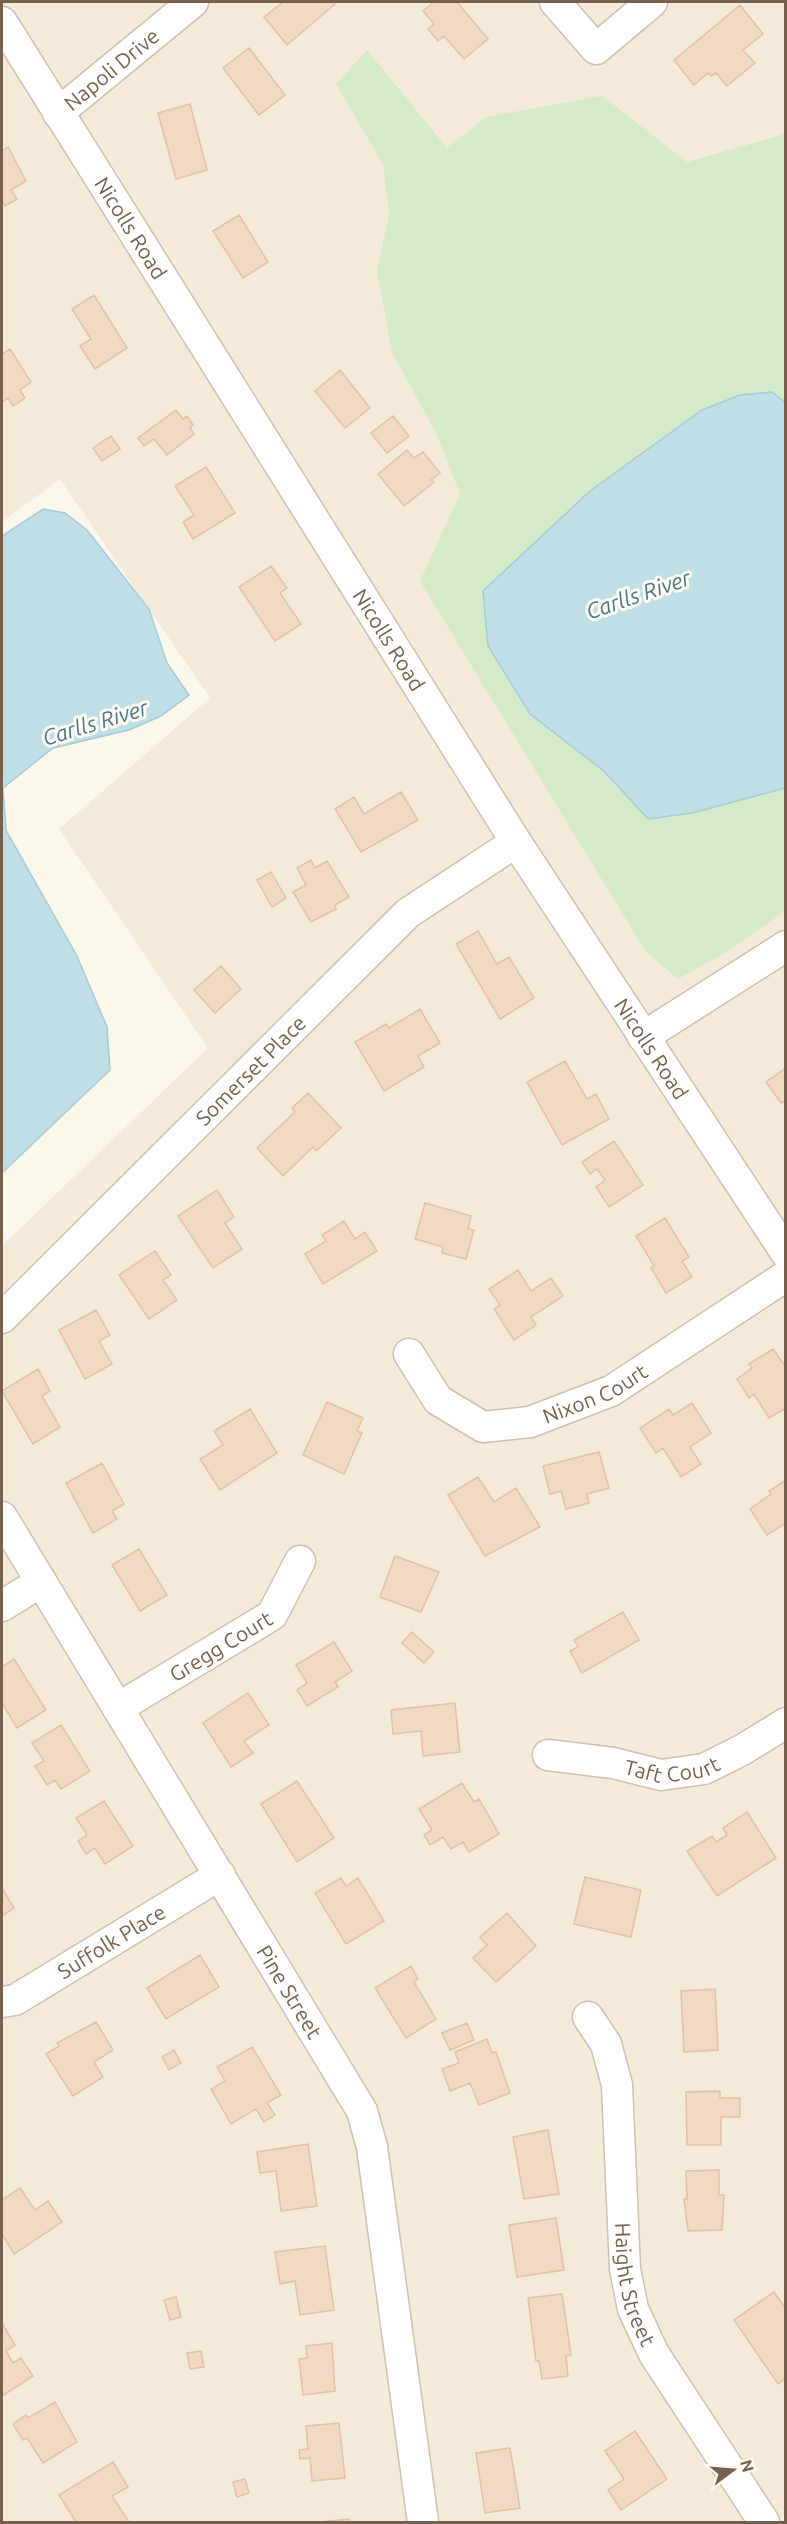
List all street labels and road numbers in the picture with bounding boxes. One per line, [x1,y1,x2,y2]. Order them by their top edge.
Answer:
street label: Napoli Drive [59,23,164,115]
street label: Nicolls Road [90,173,172,283]
street label: Nicolls Road [348,584,430,695]
street label: Nicolls Road [610,994,693,1103]
street label: Somerset Place [191,1010,310,1130]
street label: Nixon Court [539,1359,652,1428]
street label: Gregg Court [165,1606,277,1686]
street label: Taft Court [622,1751,723,1787]
street label: Suffolk Place [53,1899,170,1983]
street label: Pine Street [252,1941,327,2043]
street label: Haight Street [611,2222,661,2350]

